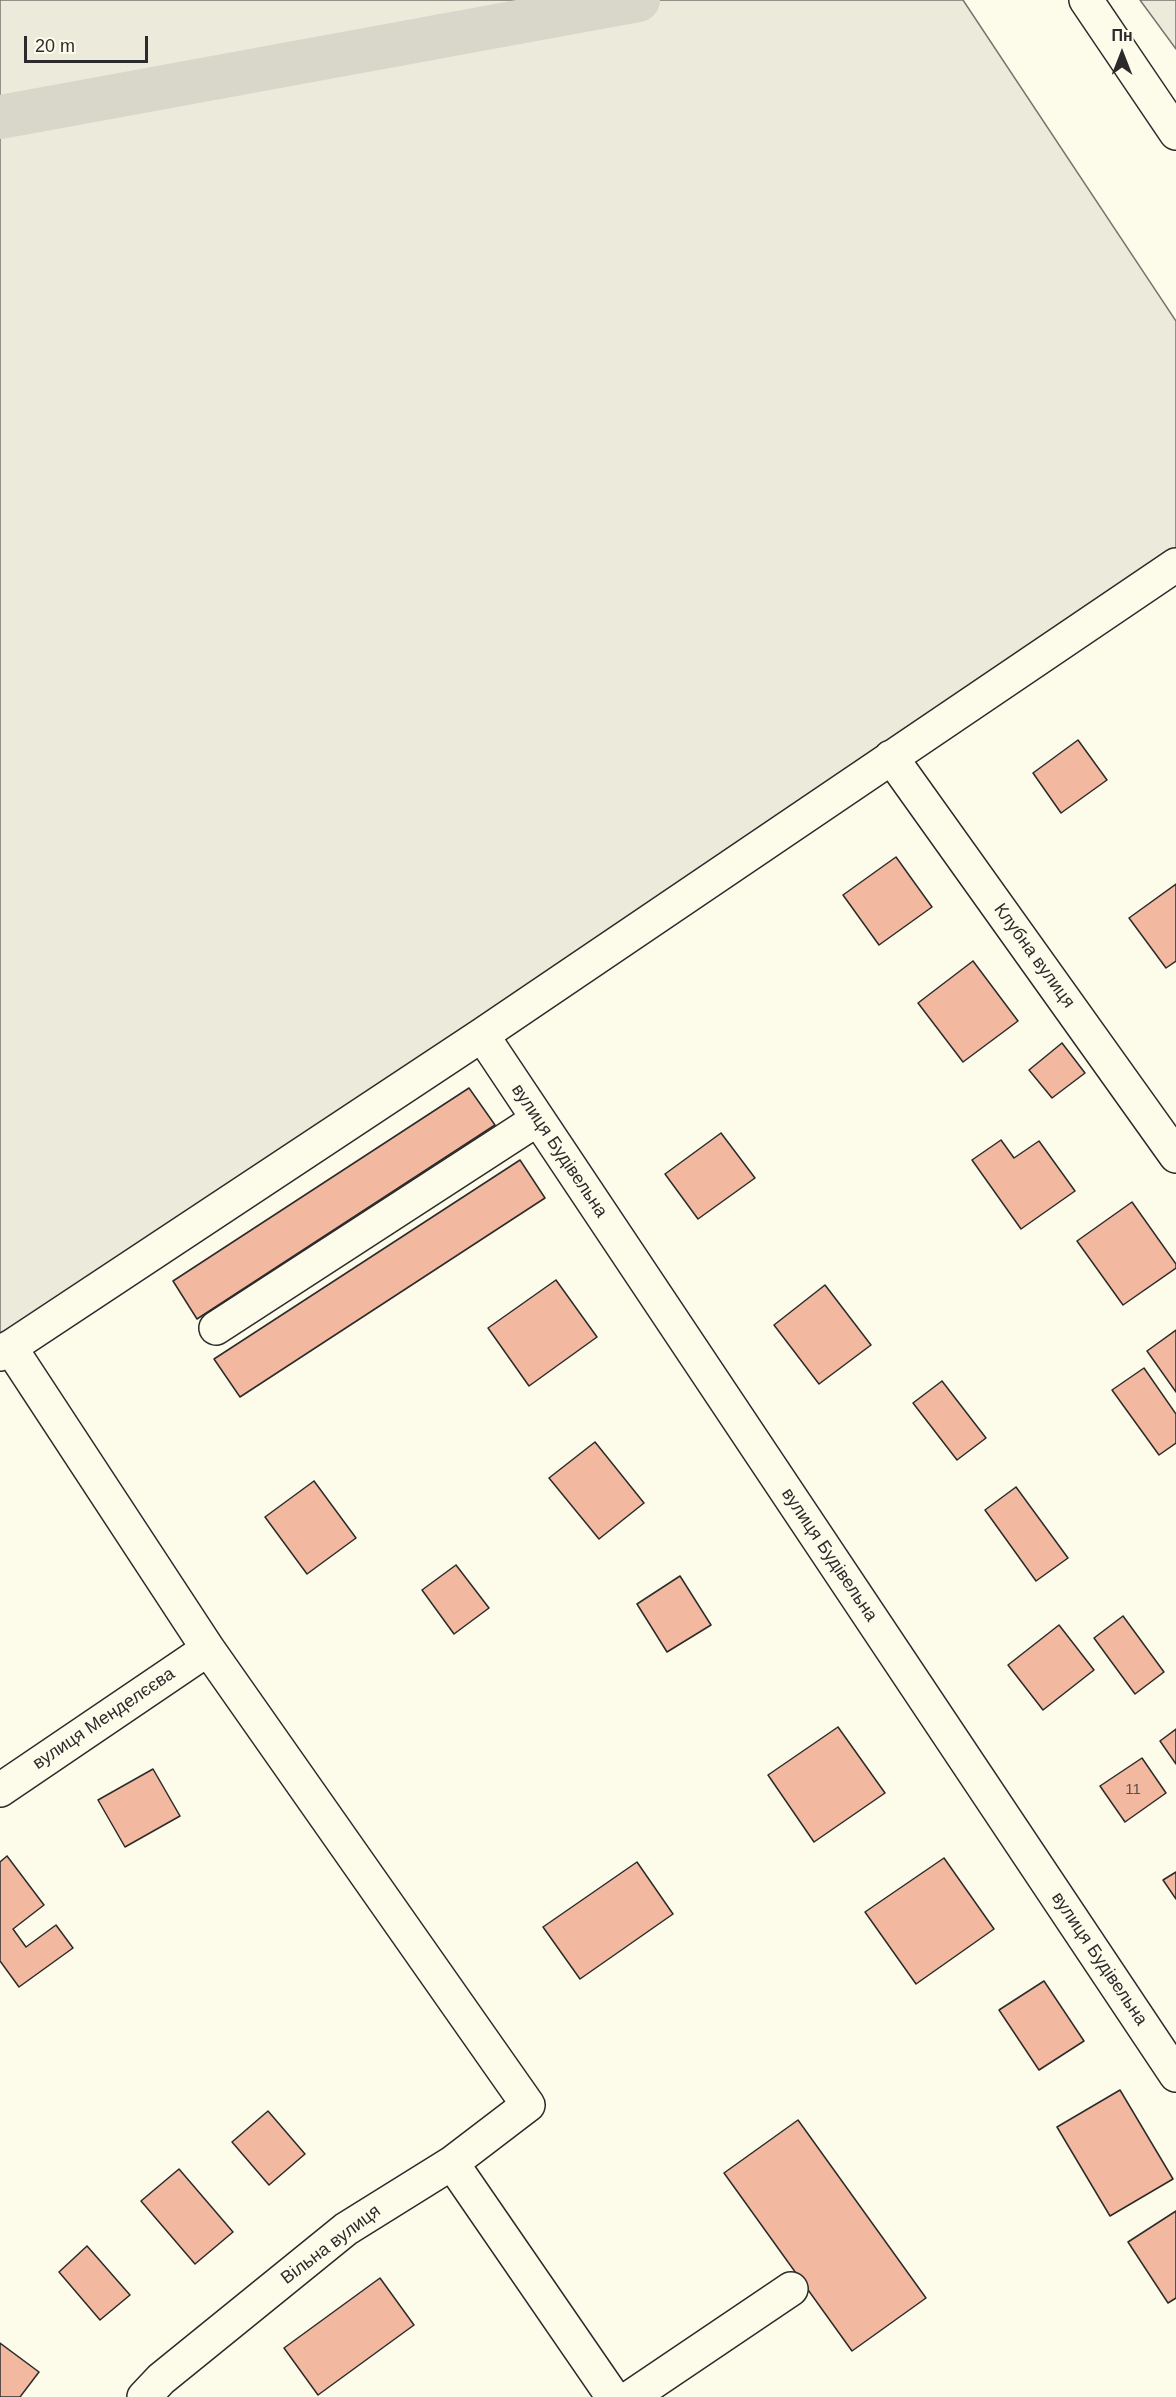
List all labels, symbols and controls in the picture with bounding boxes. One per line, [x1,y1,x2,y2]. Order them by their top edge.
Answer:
scale bar [27,24,152,62]
north arrow [1092,24,1152,84]
text: Пн [1111,27,1133,44]
text: 20 m [35,36,75,56]
street label: Клубна вулиця [989,900,1079,1012]
street label: вулиця Будівельна [506,1080,612,1222]
street label: вулиця Будівельна [776,1484,882,1626]
street label: вулиця Менделєєва [29,1663,179,1775]
house number: 11 [1125,1781,1141,1799]
street label: вулиця Будівельна [1046,1888,1152,2030]
street label: Вільна вулиця [277,2200,385,2290]

